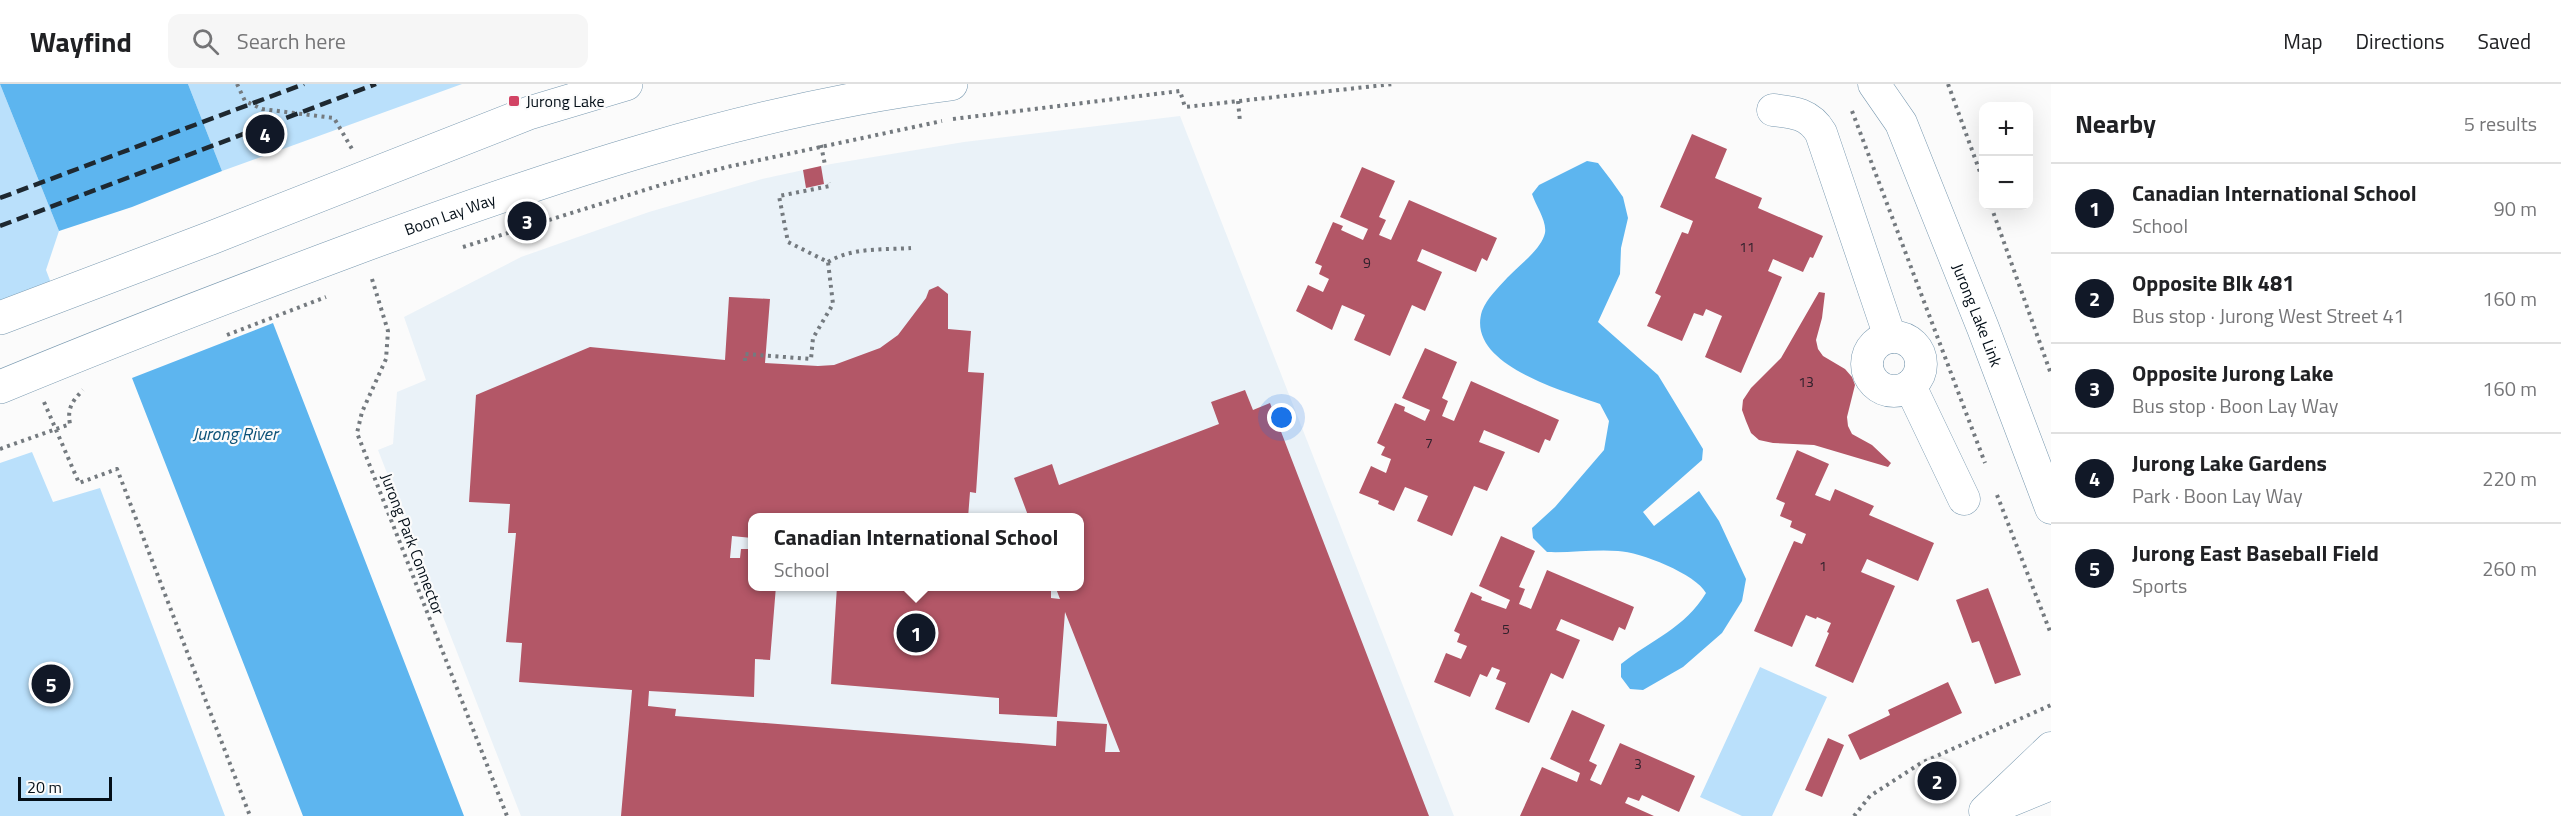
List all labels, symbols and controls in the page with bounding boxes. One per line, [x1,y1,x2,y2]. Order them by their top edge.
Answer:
search box [168,14,588,68]
text: Wayfind [30,20,132,63]
text: Search here [237,24,346,58]
icon: search [189,25,222,58]
text: Map [2283,25,2323,57]
text: Directions [2356,25,2445,57]
text: Saved [2478,25,2531,57]
place label: Jurong Lake [526,89,605,113]
marker: Jurong Lake [507,94,521,108]
map controls [1979,102,2033,210]
button: + [1979,102,2033,156]
text: Nearby [2075,104,2156,143]
text: 5 results [2464,108,2537,139]
pin: 4 [246,112,284,156]
button: − [1979,156,2033,210]
text: Canadian International School [2132,176,2417,210]
street label: Boon Lay Way [401,187,499,241]
text: 1 [2089,193,2100,224]
text: 90 m [2493,193,2537,224]
pin: 3 [508,198,546,244]
text: School [2132,210,2188,241]
house number: 11 [1739,236,1755,257]
house number: 9 [1363,252,1371,273]
street label: Jurong Lake Link [1946,259,2009,370]
text: Opposite Blk 481 [2132,266,2295,300]
text: 2 [2089,283,2100,314]
text: 160 m [2482,283,2537,314]
text: Bus stop · Jurong West Street 41 [2132,300,2405,331]
text: Opposite Jurong Lake [2132,356,2334,390]
house number: 13 [1798,371,1814,392]
text: 3 [2089,373,2100,404]
text: 160 m [2482,373,2537,404]
text: Bus stop · Boon Lay Way [2132,390,2338,421]
your location [1267,403,1296,432]
water label: Jurong River [192,420,280,447]
house number: 7 [1425,432,1433,453]
text: Jurong Lake Gardens [2132,446,2327,480]
text: 4 [2089,463,2100,494]
text: 220 m [2482,463,2537,494]
street label: Jurong Park Connector [375,470,451,619]
text: Park · Boon Lay Way [2132,480,2303,511]
popup [748,513,1084,591]
text: Canadian International School [774,520,1058,554]
text: Jurong East Baseball Field [2132,536,2379,570]
text: 5 [2089,553,2100,584]
text: 260 m [2482,553,2537,584]
text: School [774,554,830,585]
house number: 1 [1819,555,1827,576]
text: Sports [2132,570,2187,601]
pin: 1 [896,610,936,656]
house number: 5 [1502,618,1510,639]
pin: 5 [32,662,70,706]
house number: 3 [1634,753,1642,774]
pin: 2 [1918,758,1956,804]
scale bar [18,774,112,802]
text: 20 m [27,775,62,799]

